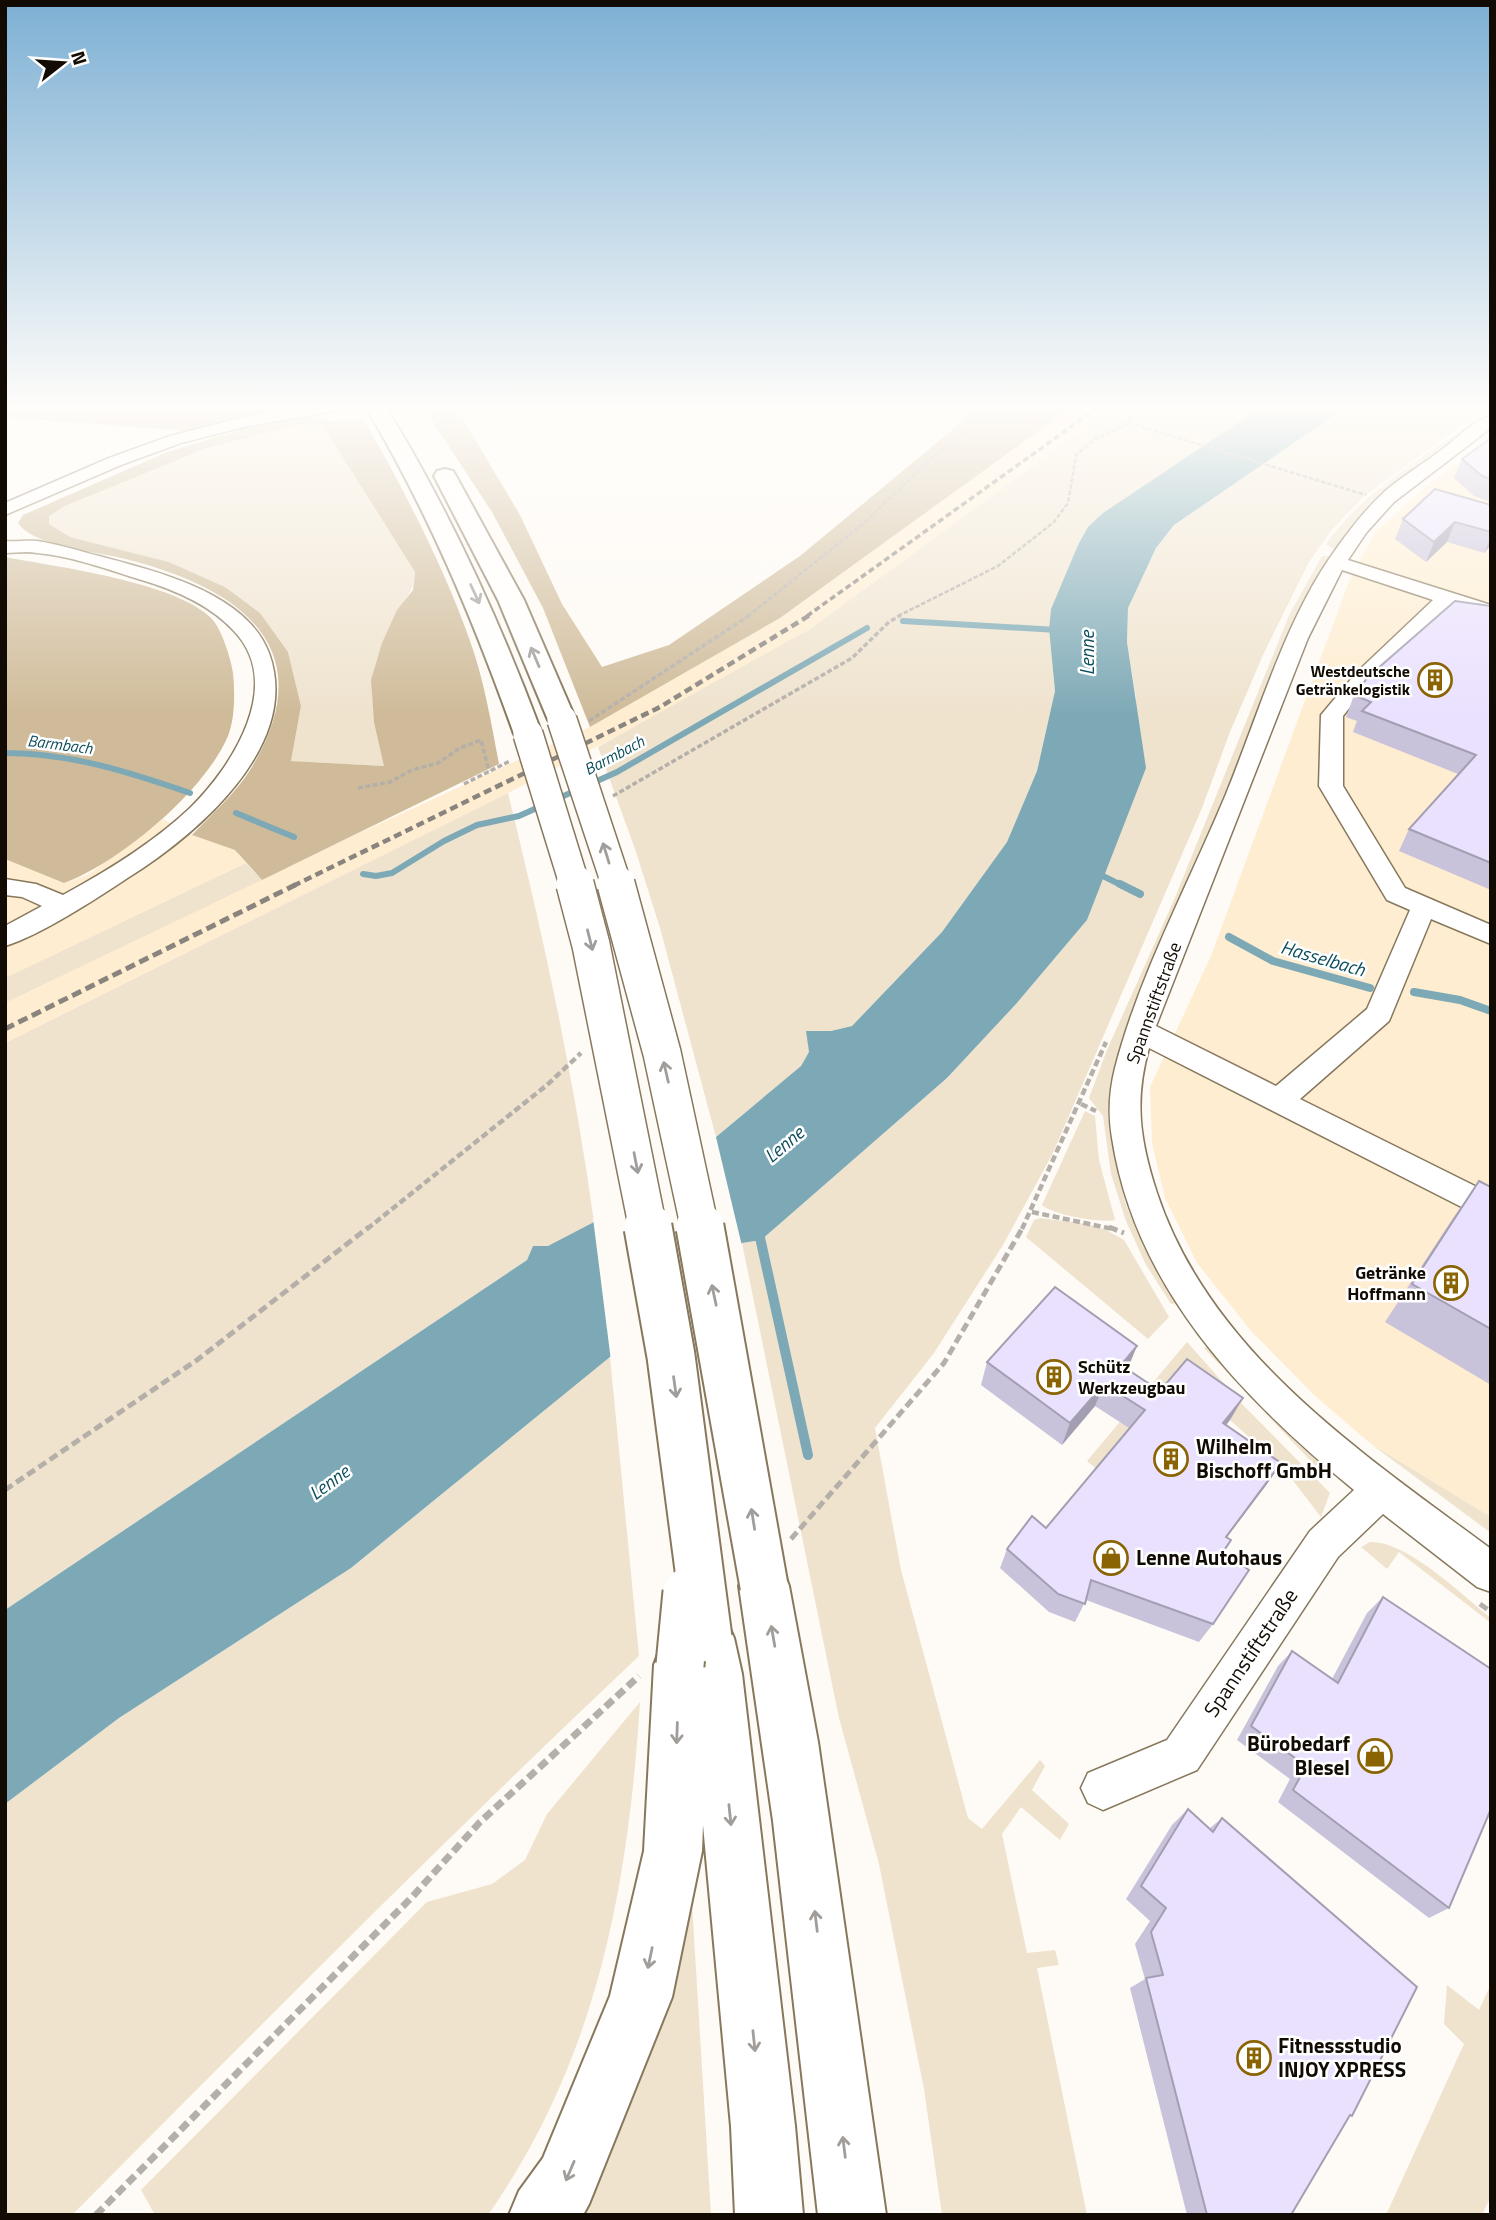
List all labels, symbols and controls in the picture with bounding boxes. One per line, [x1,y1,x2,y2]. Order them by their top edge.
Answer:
north arrow [28,28,98,98]
text: N [64,47,96,68]
one-way arrow [469,583,482,604]
water label: Lenne [1072,630,1101,675]
one-way arrow [528,647,541,668]
place label: Westdeutsche Getränkelogistik [1296,659,1411,701]
building icon: Westdeutsche Getränkelogistik [1416,661,1454,699]
water label: Barmbach [26,728,95,760]
water label: Barmbach [580,729,649,781]
one-way arrow [598,842,611,864]
one-way arrow [584,928,597,951]
water label: Hasselbach [1278,932,1369,984]
street label: Spannstiftstraße [1119,938,1188,1068]
one-way arrow [658,1061,672,1084]
water label: Lenne [757,1117,811,1169]
one-way arrow [630,1151,644,1174]
place label: Getränke Hoffmann [1347,1259,1426,1307]
building icon: Getränke Hoffmann [1432,1264,1470,1302]
one-way arrow [706,1284,720,1307]
place label: Schütz Werkzeugbau [1078,1353,1185,1401]
building icon: Schütz Werkzeugbau [1035,1358,1073,1396]
one-way arrow [669,1375,682,1398]
place label: Wilhelm Bischoff GmbH [1196,1430,1332,1486]
building icon: Wilhelm Bischoff GmbH [1152,1440,1190,1478]
water label: Lenne [302,1456,356,1506]
one-way arrow [746,1508,759,1531]
shop icon: Lenne Autohaus [1092,1539,1130,1577]
place label: Lenne Autohaus [1136,1541,1282,1573]
street label: Spannstiftstraße [1195,1582,1305,1723]
one-way arrow [766,1625,779,1648]
one-way arrow [671,1721,684,1744]
place label: Bürobedarf Blesel [1247,1727,1350,1783]
shop icon: Bürobedarf Blesel [1356,1737,1394,1775]
one-way arrow [724,1803,737,1826]
one-way arrow [810,1910,823,1933]
one-way arrow [642,1946,656,1969]
one-way arrow [747,2029,760,2052]
place label: Fitnessstudio INJOY XPRESS [1278,2029,1406,2085]
building icon: Fitnessstudio INJOY XPRESS [1235,2039,1273,2077]
one-way arrow [837,2136,850,2159]
one-way arrow [563,2159,576,2181]

